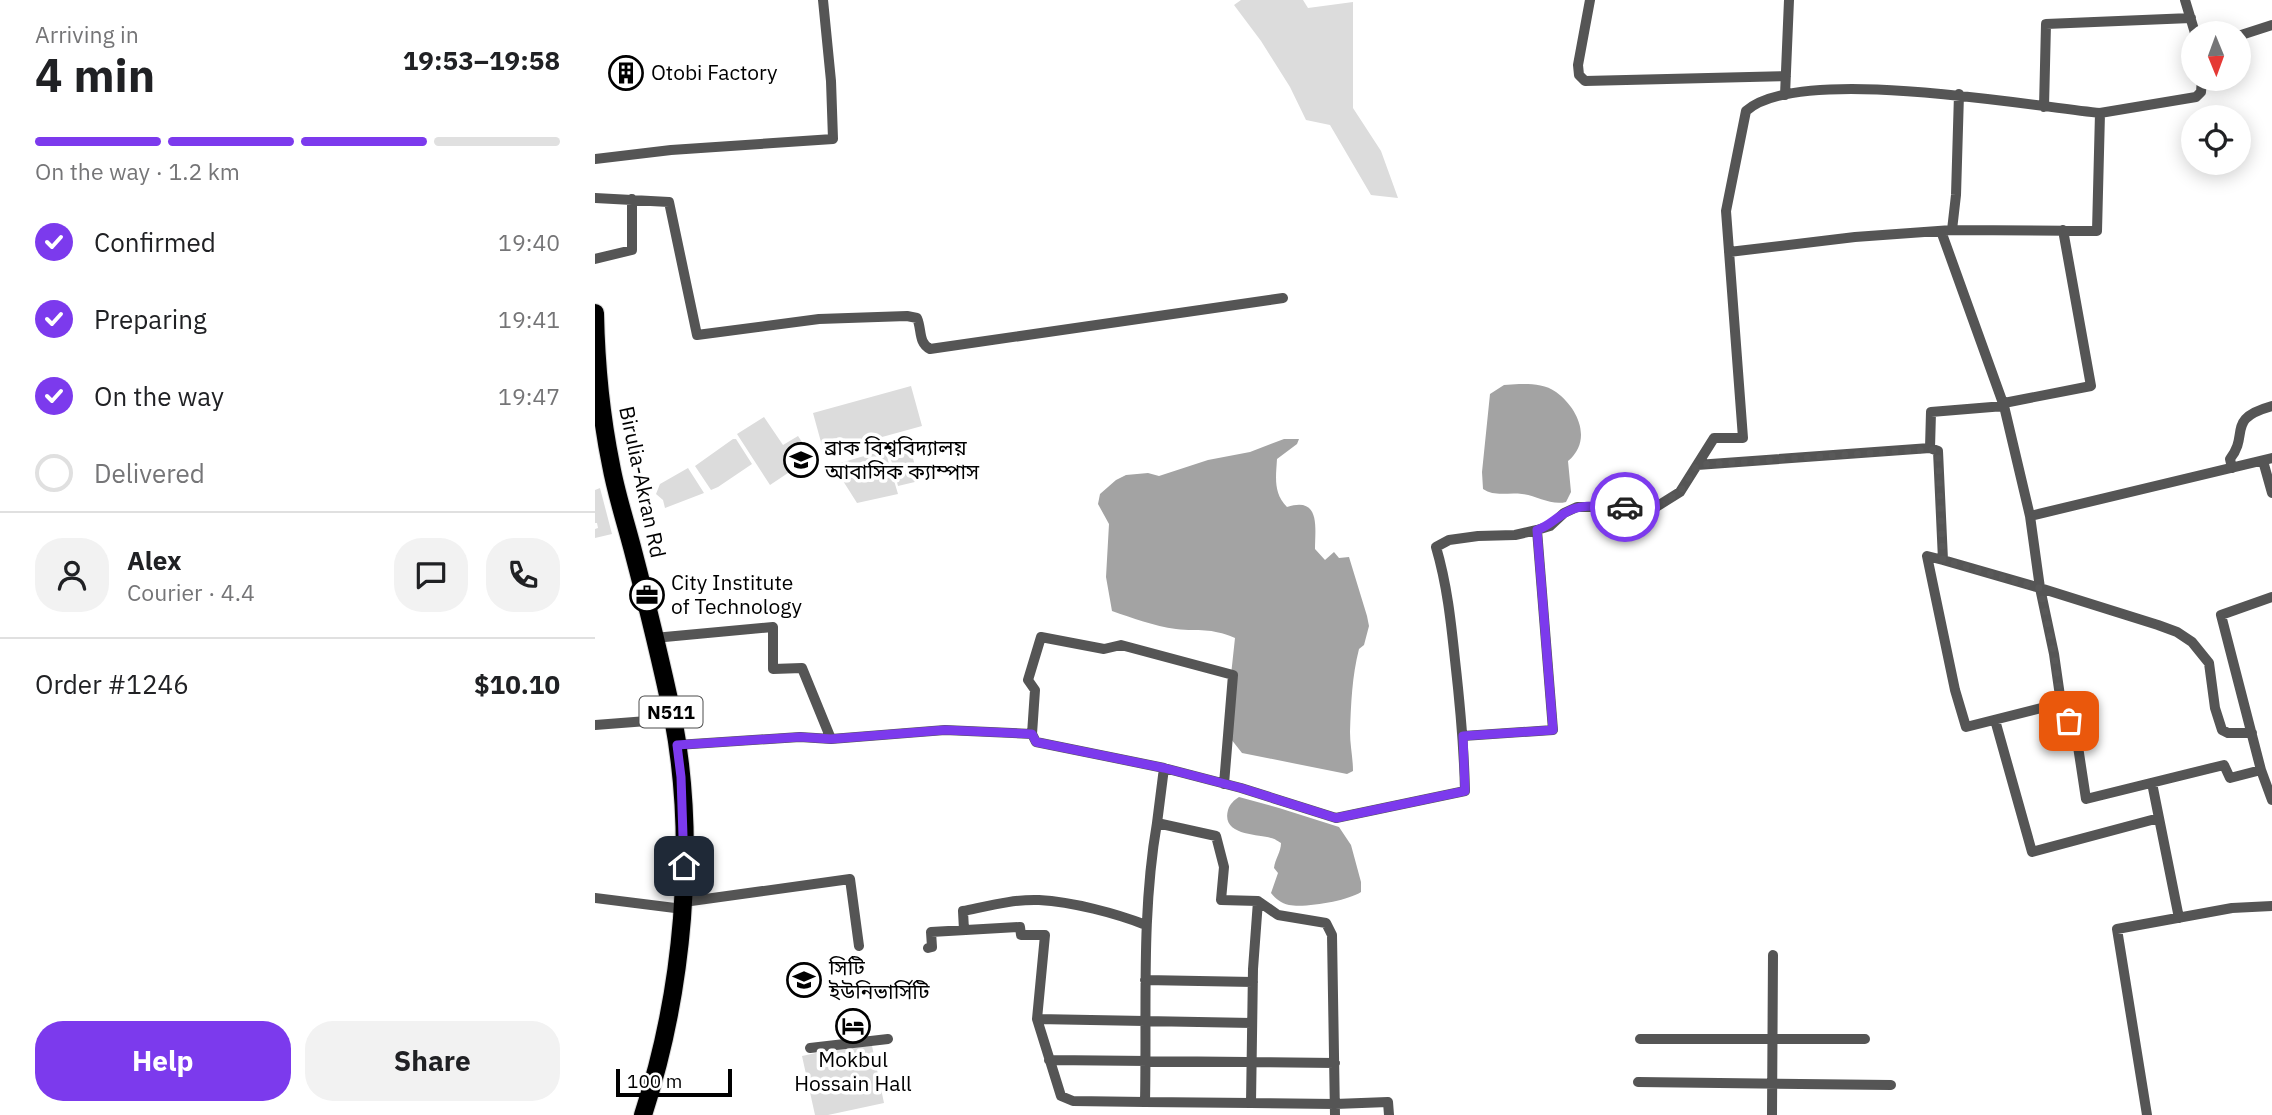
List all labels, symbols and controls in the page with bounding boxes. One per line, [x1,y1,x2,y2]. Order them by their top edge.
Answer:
text: Arriving in [35,19,139,49]
north arrow [2181,21,2251,91]
map controls [2181,21,2251,175]
text: 19:53–19:58 [403,43,560,77]
text: 4 min [35,45,155,105]
building icon: Otobi Factory [607,54,645,92]
place label: Otobi Factory [651,58,778,86]
button: locate [2181,105,2251,175]
text: On the way · 1.2 km [35,156,240,186]
icon: check [35,223,73,261]
text: Confirmed [94,225,216,259]
text: 19:40 [498,227,560,257]
icon: check [35,300,73,338]
text: Preparing [94,302,207,336]
text: 19:41 [498,304,560,334]
icon: check [35,377,73,415]
text: On the way [94,379,224,413]
text: 19:47 [498,381,560,411]
street label: Birulia-Akran Rd [613,403,673,560]
place label: ব্রাক বিশ্ববিদ্যালয় আবাসিক ক্যাম্পাস [824,433,980,485]
school or university icon: ব্রাক বিশ্ববিদ্যালয় আবাসিক ক্যাম্পাস [782,441,820,479]
text: Delivered [94,456,205,490]
courier [1590,472,1660,542]
icon: car [1606,488,1644,526]
button: person [35,538,109,612]
button: chat [394,538,468,612]
button: phone [486,538,560,612]
text: Alex [127,543,181,577]
place label: City Institute of Technology [671,568,802,620]
office icon: City Institute of Technology [628,576,666,614]
text: Courier · 4.4 [127,577,255,607]
text: Order #1246 [35,667,189,701]
text: $10.10 [474,667,560,701]
pin [2039,691,2099,751]
road number: N511 [639,696,703,727]
icon: bag [2050,702,2088,740]
pin [654,836,714,896]
icon: home [665,847,703,885]
place label: সিটি ইউনিভার্সিটি [828,953,930,1005]
school or university icon: সিটি ইউনিভার্সিটি [785,961,823,999]
hotel icon: Mokbul Hossain Hall [834,1007,872,1045]
button: Help [35,1021,291,1101]
button: Share [305,1021,560,1101]
place label: Mokbul Hossain Hall [794,1045,912,1097]
scale bar [616,1066,731,1098]
text: 100 m [627,1069,682,1093]

